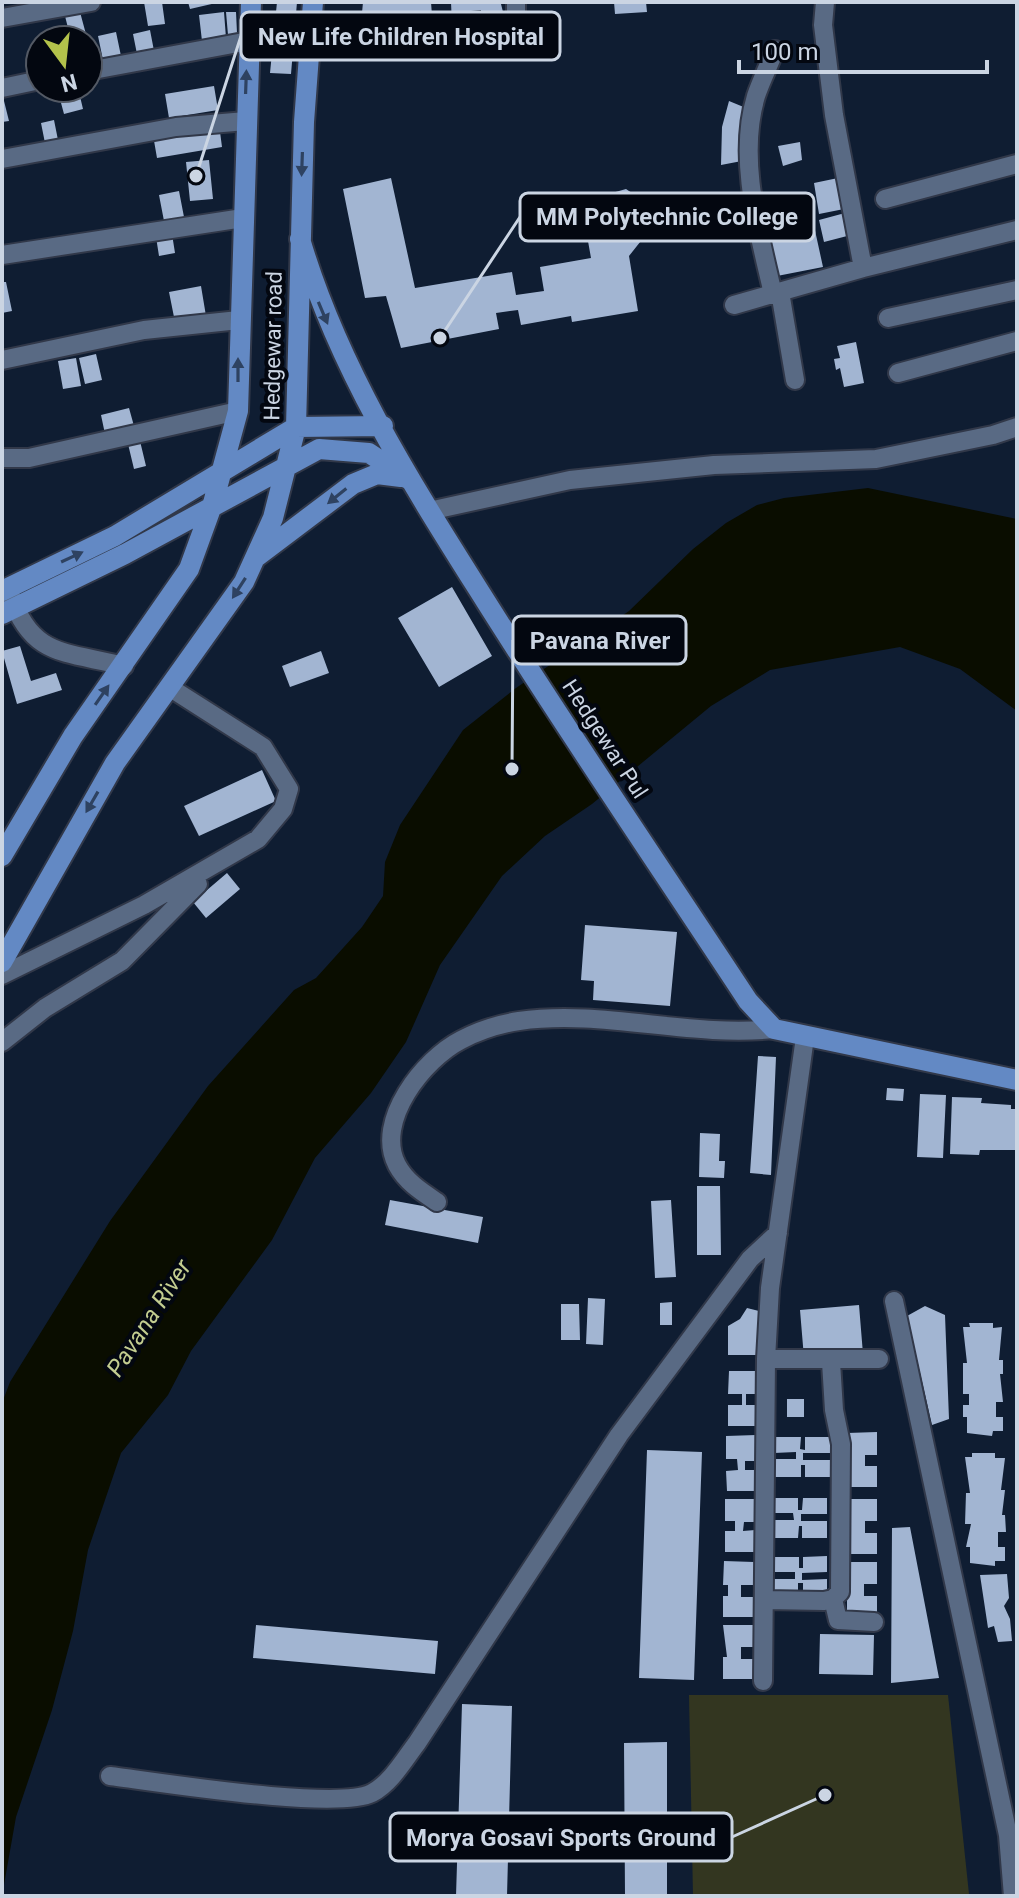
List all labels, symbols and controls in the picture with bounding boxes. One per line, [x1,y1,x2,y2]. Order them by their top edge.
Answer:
callout: New Life Children Hospital [241,12,560,60]
text: New Life Children Hospital [258,23,544,51]
north arrow [24,24,104,104]
scale bar [739,24,987,74]
text: 100 m [751,38,818,66]
text: N [58,69,80,97]
one-way arrow [240,69,253,94]
one-way arrow [296,152,309,177]
callout: MM Polytechnic College [520,193,814,241]
text: MM Polytechnic College [536,203,798,231]
street label: Hedgewar road [259,271,287,421]
one-way arrow [317,301,330,325]
one-way arrow [232,357,245,382]
one-way arrow [327,488,347,504]
one-way arrow [61,550,84,564]
one-way arrow [231,577,246,598]
callout: Pavana River [513,616,686,664]
text: Pavana River [530,627,670,655]
street label: Hedgewar Pul [557,675,653,803]
one-way arrow [94,685,110,706]
one-way arrow [85,791,99,813]
water label: Pavana River [101,1253,198,1382]
callout: Morya Gosavi Sports Ground [390,1813,732,1861]
text: Morya Gosavi Sports Ground [406,1824,716,1852]

